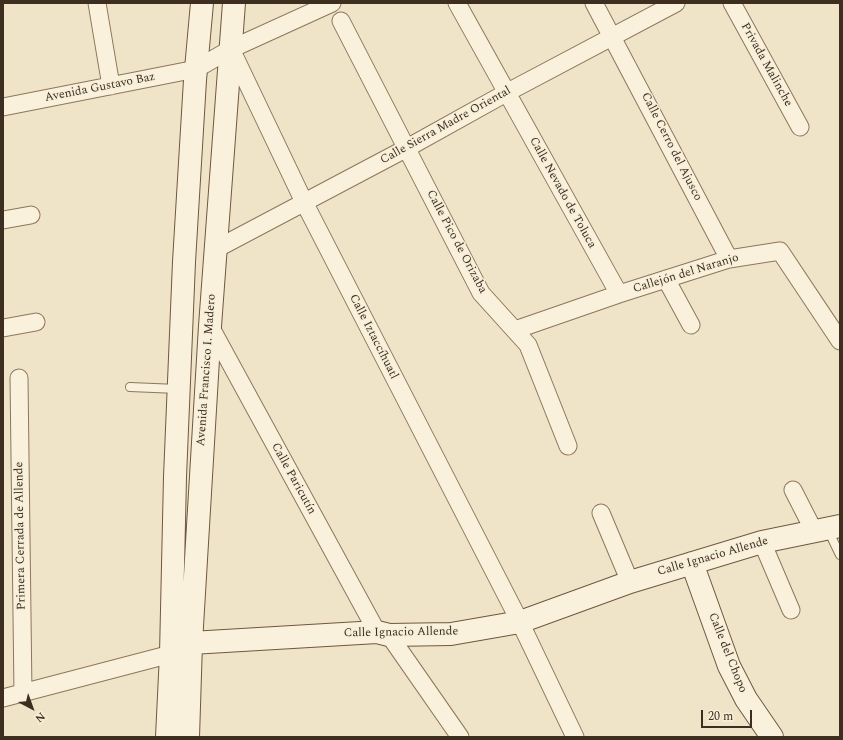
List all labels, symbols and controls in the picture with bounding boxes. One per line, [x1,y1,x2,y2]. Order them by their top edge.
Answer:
street label: Privada Malinche [737,21,795,109]
street label: Avenida Gustavo Baz [44,70,156,106]
street label: Calle Sierra Madre Oriental [378,84,514,168]
street label: Calle Cerro del Ajusco [637,90,705,204]
street label: Calle Nevado de Toluca [525,135,599,251]
street label: Calle Pico de Orizaba [423,188,489,296]
street label: Callejón del Naranjo [631,251,741,297]
street label: Calle Iztaccíhuatl [345,292,401,382]
street label: Avenida Francisco I. Madero [194,293,220,447]
street label: Calle Paricutín [267,441,319,517]
street label: Primera Cerrada de Allende [13,462,29,610]
street label: Calle Ignacio Allende [656,534,770,580]
street label: Calle del Chopo [704,611,750,695]
street label: Calle Ignacio Allende [344,625,458,641]
north arrow [12,688,52,728]
scale bar [703,702,754,728]
text: 20 m [708,707,733,726]
text: N [31,708,49,727]

